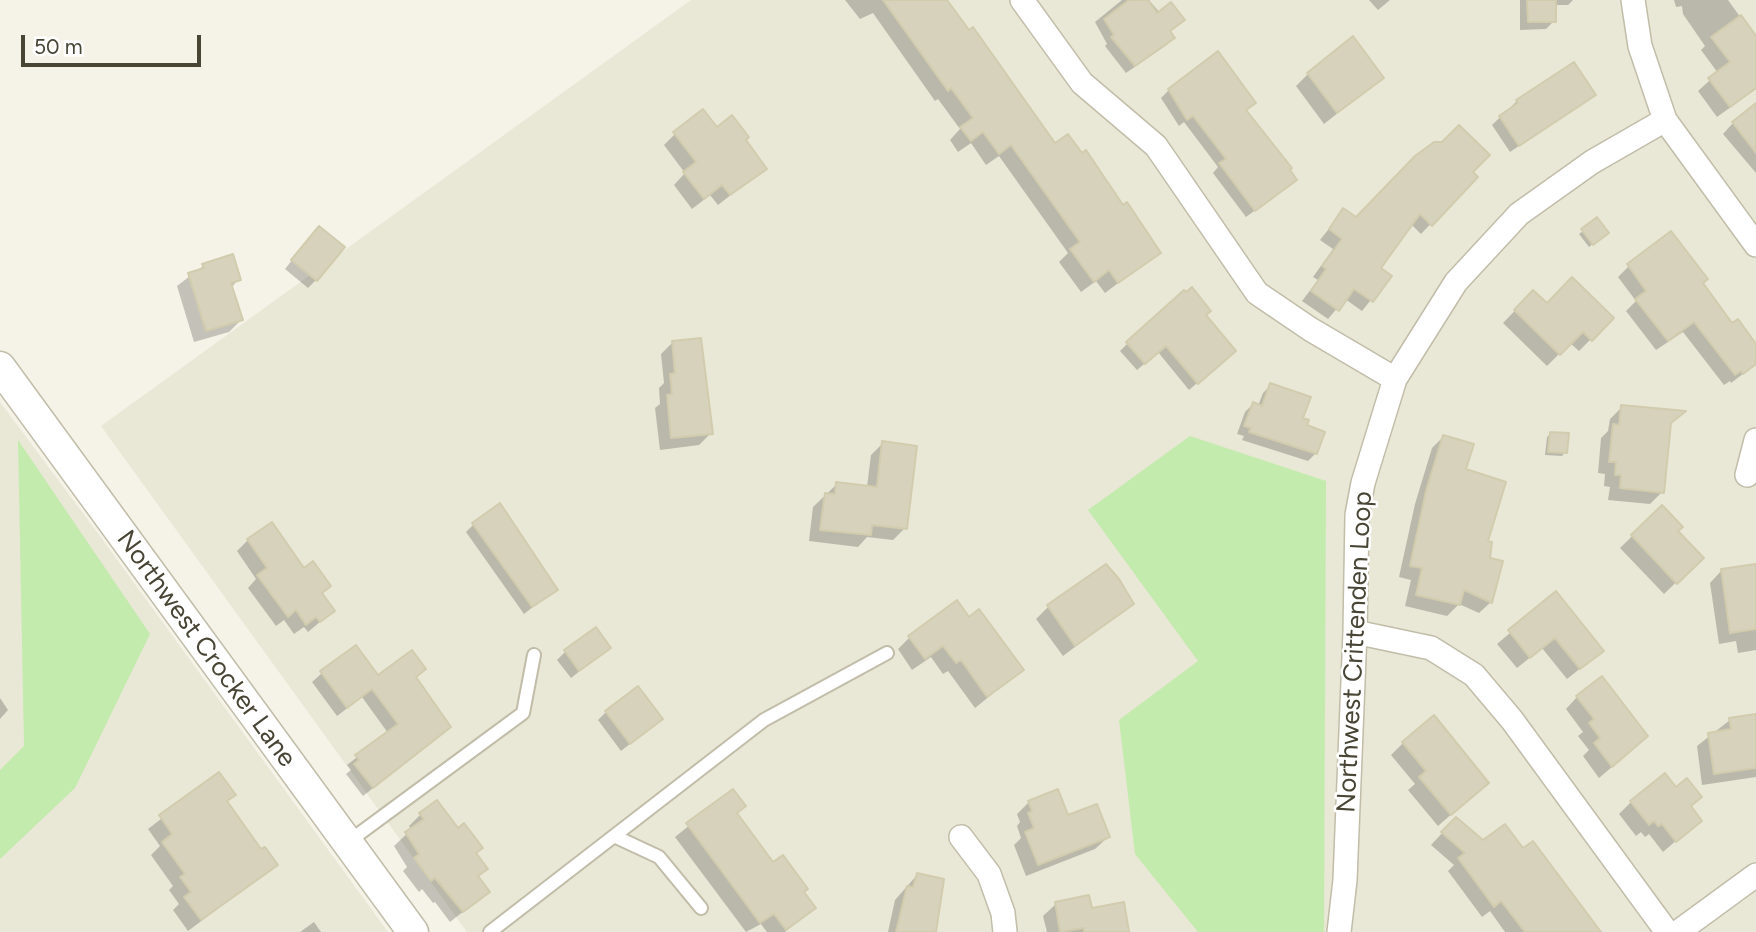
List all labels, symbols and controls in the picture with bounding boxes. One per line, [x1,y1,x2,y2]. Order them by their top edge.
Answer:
scale bar [24,21,205,65]
text: 50 m [34,34,83,59]
street label: Northwest Crittenden Loop [1331,490,1379,814]
street label: Northwest Crocker Lane [110,525,302,773]

